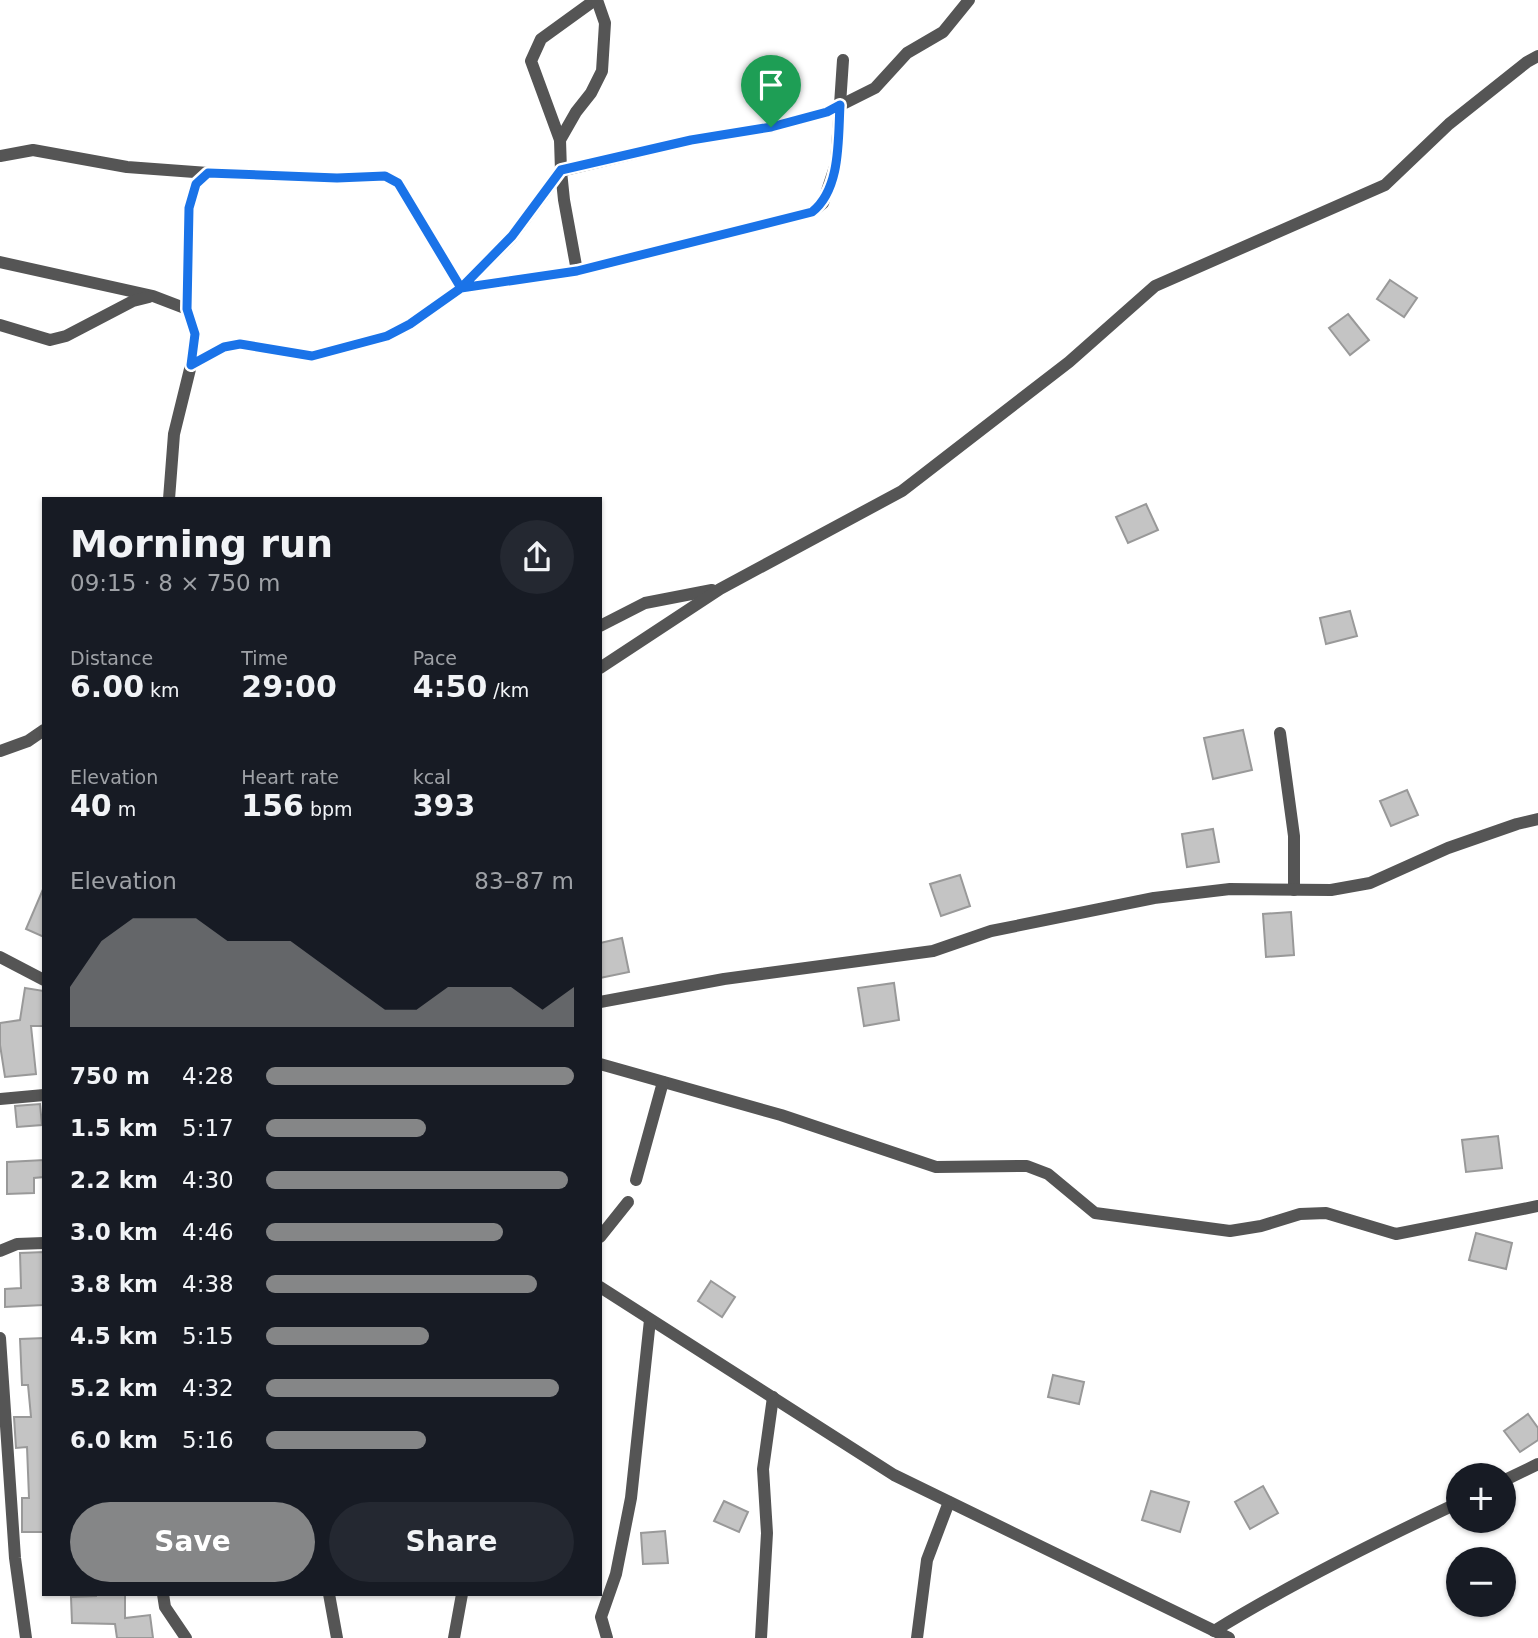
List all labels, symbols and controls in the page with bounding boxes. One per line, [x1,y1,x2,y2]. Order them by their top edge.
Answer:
pin [741,55,801,127]
icon: arrive [752,66,790,104]
button: share [500,520,574,594]
text: Morning run [70,522,333,566]
text: 09:15 · 8 × 750 m [70,570,280,596]
text: Distance [70,647,153,669]
text: Time [241,647,288,669]
text: Pace [413,647,457,669]
text: 6.00 [70,669,144,704]
text: 29:00 [241,669,337,704]
text: 4:50 [413,669,487,704]
text: km [144,679,180,701]
text: /km [487,679,529,701]
text: Elevation [70,766,158,788]
text: Heart rate [241,766,339,788]
text: kcal [413,766,451,788]
text: 40 [70,788,112,823]
text: 156 [241,788,304,823]
text: 393 [413,788,475,823]
text: m [112,798,136,820]
text: bpm [304,798,353,820]
text: Elevation [70,868,177,894]
text: 83–87 m [474,868,574,894]
text: 750 m [70,1063,150,1089]
text: 4:28 [182,1063,234,1089]
text: 1.5 km [70,1115,158,1141]
text: 5:17 [182,1115,234,1141]
text: 2.2 km [70,1167,158,1193]
text: 4:30 [182,1167,234,1193]
text: 3.0 km [70,1219,158,1245]
text: 4:46 [182,1219,234,1245]
text: 3.8 km [70,1271,158,1297]
text: 4:38 [182,1271,234,1297]
text: 4.5 km [70,1323,158,1349]
text: 5:15 [182,1323,234,1349]
text: 5.2 km [70,1375,158,1401]
text: 4:32 [182,1375,234,1401]
text: 6.0 km [70,1427,158,1453]
text: 5:16 [182,1427,234,1453]
map controls [1446,1463,1516,1617]
button: + [1446,1463,1516,1533]
button: Save [70,1502,315,1582]
button: Share [329,1502,574,1582]
button: − [1446,1547,1516,1617]

